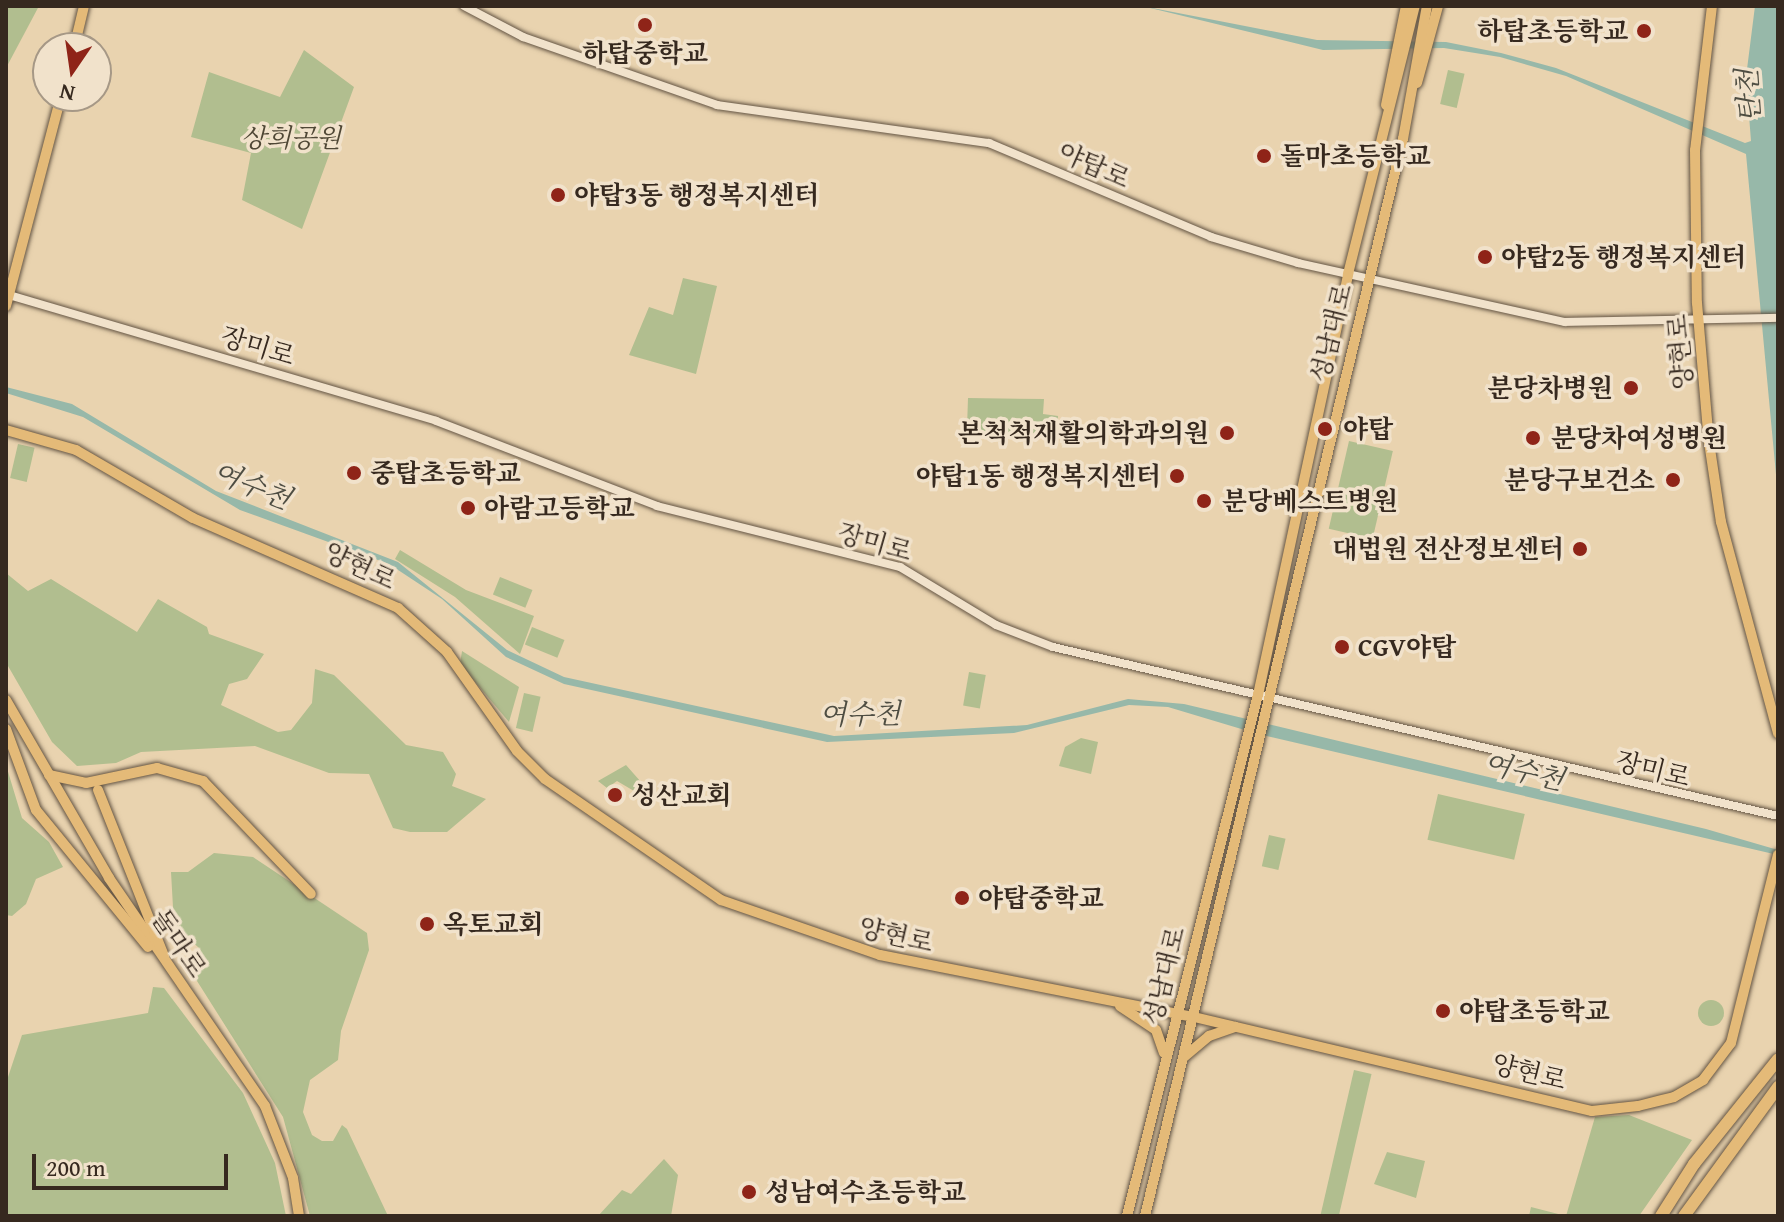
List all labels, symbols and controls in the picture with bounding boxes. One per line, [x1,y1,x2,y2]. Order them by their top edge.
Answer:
place label: 하탑초등학교 [1477,15,1628,47]
marker: 하탑중학교 [636,16,654,34]
marker: 하탑초등학교 [1635,22,1653,40]
north arrow [32,32,112,112]
place label: 하탑중학교 [582,37,708,69]
water label: 탄천 [1729,68,1767,124]
text: N [56,76,78,111]
park label: 상희공원 [241,122,341,154]
street label: 야탑로 [1053,135,1135,195]
place label: 돌마초등학교 [1280,140,1431,172]
marker: 돌마초등학교 [1255,147,1273,165]
place label: 야탑3동 행정복지센터 [574,179,819,211]
marker: 야탑3동 행정복지센터 [549,186,567,204]
place label: 야탑2동 행정복지센터 [1501,241,1746,273]
marker: 야탑2동 행정복지센터 [1476,248,1494,266]
street label: 성남대로 [1304,280,1358,386]
street label: 양현로 [1661,313,1699,391]
street label: 장미로 [217,320,299,372]
place label: 분당차병원 [1487,372,1613,404]
marker: 분당차병원 [1620,377,1642,399]
place label: 야탑 [1343,413,1393,445]
place label: 본척척재활의학과의원 [958,417,1209,449]
marker: 야탑 [1314,418,1336,440]
marker: 본척척재활의학과의원 [1216,422,1238,444]
place label: 분당차여성병원 [1551,422,1727,454]
marker: 분당차여성병원 [1522,427,1544,449]
water label: 여수천 [208,454,296,516]
place label: 중탑초등학교 [370,457,521,489]
place label: 야탑1동 행정복지센터 [916,460,1161,492]
marker: 중탑초등학교 [345,464,363,482]
place label: 분당구보건소 [1504,464,1655,496]
marker: 야탑1동 행정복지센터 [1168,467,1186,485]
marker: 분당구보건소 [1662,469,1684,491]
place label: 분당베스트병원 [1222,485,1398,517]
marker: 분당베스트병원 [1193,490,1215,512]
place label: 아람고등학교 [484,492,635,524]
marker: 아람고등학교 [459,499,477,517]
street label: 장미로 [834,517,916,567]
place label: 대법원 전산정보센터 [1332,533,1564,565]
street label: 양현로 [319,536,401,596]
marker: 대법원 전산정보센터 [1571,540,1589,558]
place label: CGV야탑 [1358,631,1456,663]
marker: CGV야탑 [1333,638,1351,656]
water label: 여수천 [819,696,901,732]
street label: 장미로 [1613,745,1693,793]
water label: 여수천 [1481,746,1567,796]
place label: 성산교회 [631,779,731,811]
marker: 성산교회 [606,786,624,804]
place label: 야탑중학교 [978,882,1104,914]
marker: 야탑중학교 [953,889,971,907]
street label: 돌마로 [145,903,213,983]
place label: 옥토교회 [443,908,543,940]
street label: 양현로 [856,911,936,959]
marker: 옥토교회 [418,915,436,933]
street label: 성남대로 [1137,923,1191,1029]
place label: 야탑초등학교 [1459,995,1610,1027]
marker: 야탑초등학교 [1434,1002,1452,1020]
street label: 양현로 [1489,1048,1569,1096]
scale bar [36,1138,232,1188]
text: 200 m [46,1150,106,1185]
place label: 성남여수초등학교 [765,1176,966,1208]
marker: 성남여수초등학교 [740,1183,758,1201]

